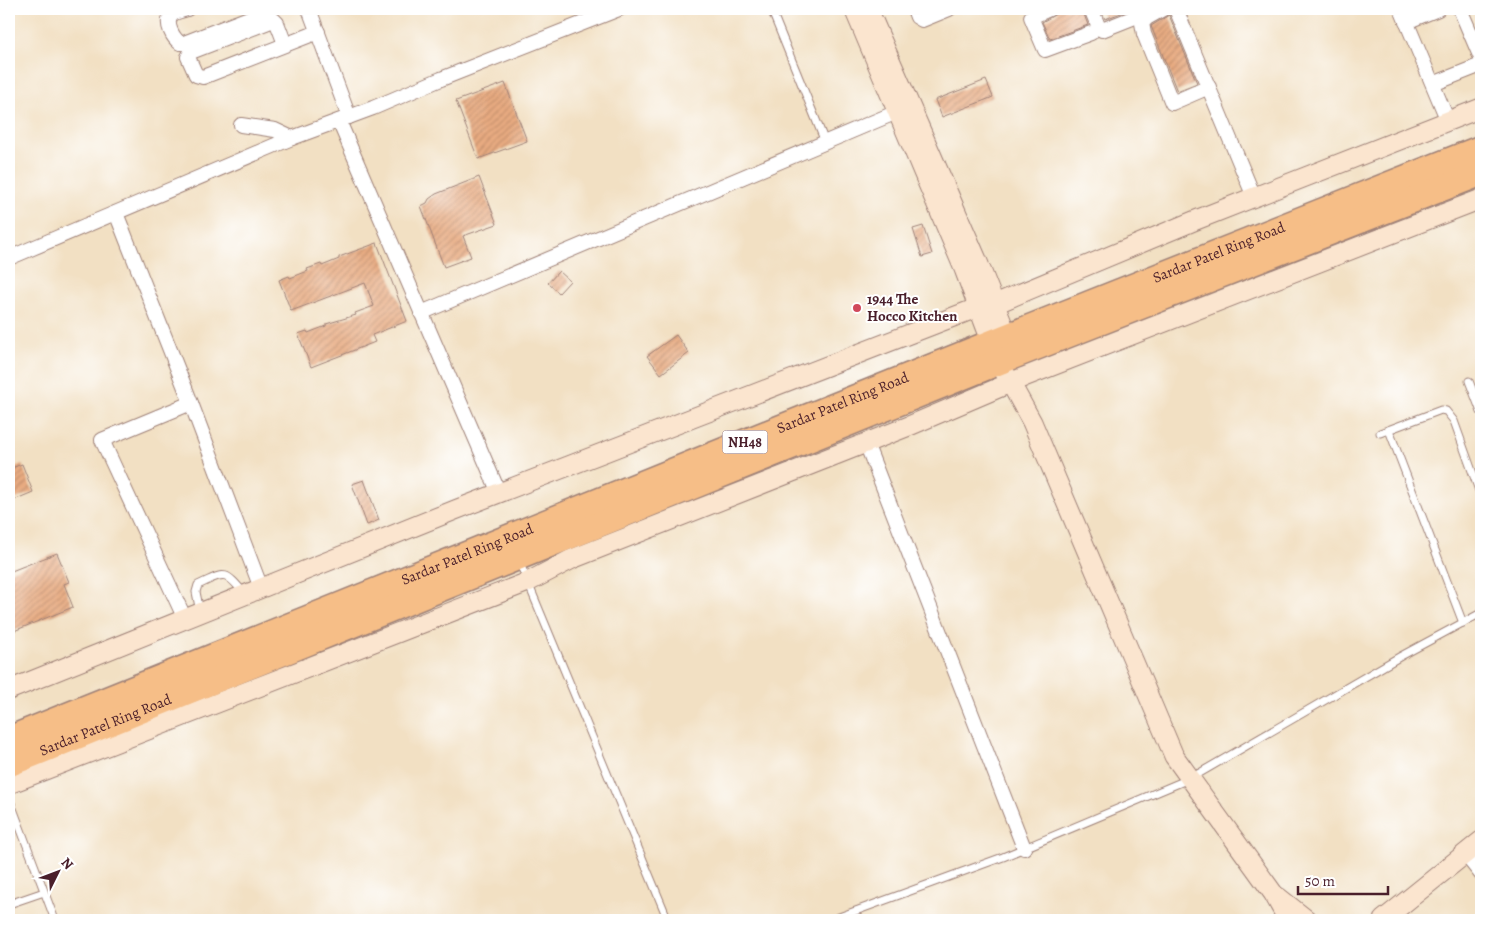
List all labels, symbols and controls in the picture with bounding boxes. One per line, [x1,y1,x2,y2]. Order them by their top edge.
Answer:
street label: Sardar Patel Ring Road [1150,217,1289,288]
place label: 1944 The Hocco Kitchen [867,289,958,326]
marker: 1944 The Hocco Kitchen [851,302,863,314]
street label: Sardar Patel Ring Road [774,367,913,438]
road number: NH48 [722,431,768,454]
street label: Sardar Patel Ring Road [398,518,537,590]
street label: Sardar Patel Ring Road [36,689,175,761]
north arrow [32,846,82,896]
text: N [57,853,78,874]
scale bar [1298,864,1388,896]
text: 50 m [1305,871,1335,891]

